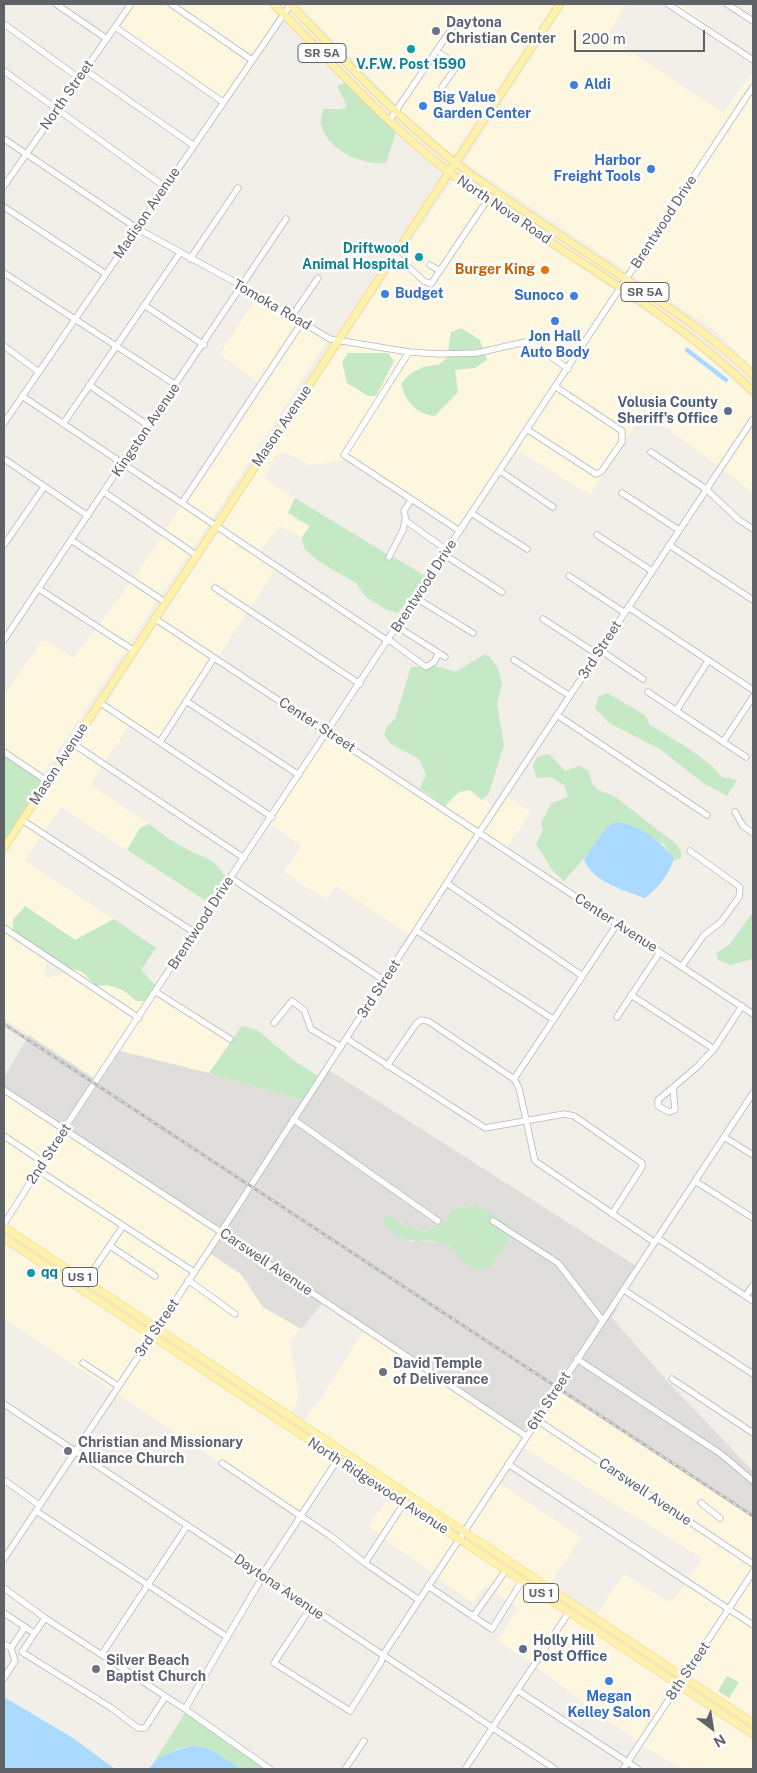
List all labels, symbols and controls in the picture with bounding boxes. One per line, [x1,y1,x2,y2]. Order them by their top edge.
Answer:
place label: Daytona Christian Center [446,15,556,48]
scale bar [577,20,708,52]
marker: Daytona Christian Center [430,25,442,37]
text: 200 m [582,30,626,47]
marker: V.F.W. Post 1590 [405,43,417,55]
road number: SR 5A [298,44,346,62]
street label: North Street [37,57,97,133]
place label: V.F.W. Post 1590 [356,57,466,73]
place label: Aldi [584,77,611,93]
marker: Aldi [568,79,580,91]
place label: Big Value Garden Center [433,90,531,122]
marker: Big Value Garden Center [417,100,429,112]
place label: Harbor Freight Tools [554,153,641,186]
marker: Harbor Freight Tools [645,163,657,175]
street label: Madison Avenue [110,164,184,262]
street label: North Nova Road [454,172,554,248]
street label: Brentwood Drive [628,172,700,272]
place label: Driftwood Animal Hospital [302,241,409,274]
marker: Driftwood Animal Hospital [413,251,425,263]
place label: Burger King [455,262,535,278]
marker: Burger King [539,264,551,276]
street label: Tomoka Road [230,276,314,334]
road number: SR 5A [621,282,669,302]
place label: Budget [395,286,444,302]
marker: Budget [379,288,391,300]
place label: Sunoco [514,288,564,304]
marker: Sunoco [568,290,580,302]
marker: Jon Hall Auto Body [549,315,561,327]
place label: Jon Hall Auto Body [520,329,590,362]
street label: Kingston Avenue [108,380,184,480]
street label: Mason Avenue [249,382,315,470]
place label: Volusia County Sheriff's Office [617,395,718,428]
marker: Volusia County Sheriff's Office [722,405,734,417]
street label: Brentwood Drive [388,536,460,636]
street label: 3rd Street [575,617,625,683]
street label: Center Street [275,694,359,756]
street label: Mason Avenue [26,720,92,808]
street label: Brentwood Drive [165,873,237,973]
street label: Center Avenue [571,890,661,956]
street label: 3rd Street [354,956,404,1022]
street label: 2nd Street [23,1120,75,1188]
street label: Carswell Avenue [216,1225,316,1299]
place label: qq [41,1265,58,1281]
marker: qq [25,1267,37,1279]
road number: US 1 [62,1268,98,1286]
street label: 3rd Street [131,1296,183,1360]
place label: David Temple of Deliverance [393,1356,489,1388]
marker: David Temple of Deliverance [377,1366,389,1378]
street label: 6th Street [524,1369,574,1433]
street label: North Ridgewood Avenue [304,1434,452,1538]
place label: Christian and Missionary Alliance Church [78,1435,243,1468]
marker: Christian and Missionary Alliance Church [62,1445,74,1457]
street label: Carswell Avenue [595,1455,695,1529]
street label: Daytona Avenue [231,1551,327,1623]
road number: US 1 [524,1584,558,1602]
place label: Holly Hill Post Office [533,1633,607,1665]
street label: 8th Street [662,1639,714,1703]
marker: Holly Hill Post Office [517,1643,529,1655]
place label: Silver Beach Baptist Church [106,1653,206,1685]
marker: Silver Beach Baptist Church [90,1663,102,1675]
marker: Megan Kelley Salon [603,1675,615,1687]
place label: Megan Kelley Salon [567,1689,651,1721]
north arrow [687,1703,737,1753]
text: N [711,1731,729,1751]

